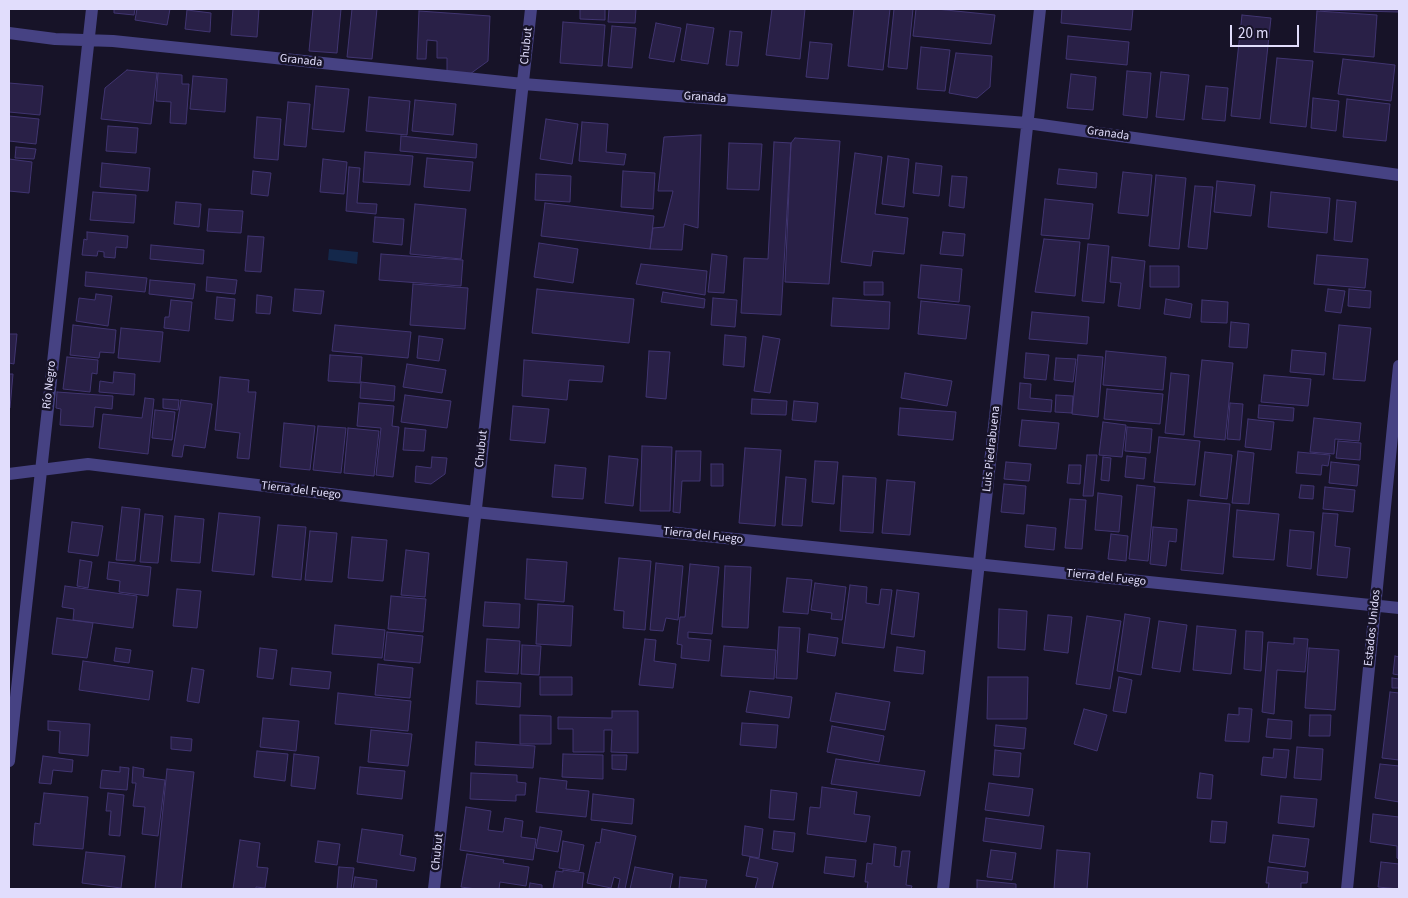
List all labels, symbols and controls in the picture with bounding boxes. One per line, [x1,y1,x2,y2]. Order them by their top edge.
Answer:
scale bar [1233,15,1302,47]
text: 20 m [1238,23,1268,44]
street label: Chubut [518,27,536,65]
street label: Granada [279,52,323,70]
street label: Granada [683,89,727,107]
street label: Granada [1086,124,1130,144]
street label: Río Negro [40,360,60,410]
street label: Luis Piedrabuena [980,405,1004,493]
street label: Chubut [473,430,491,468]
street label: Tierra del Fuego [260,479,342,503]
street label: Tierra del Fuego [662,525,744,547]
street label: Tierra del Fuego [1065,567,1147,589]
street label: Estados Unidos [1362,589,1384,667]
street label: Chubut [429,833,447,871]

